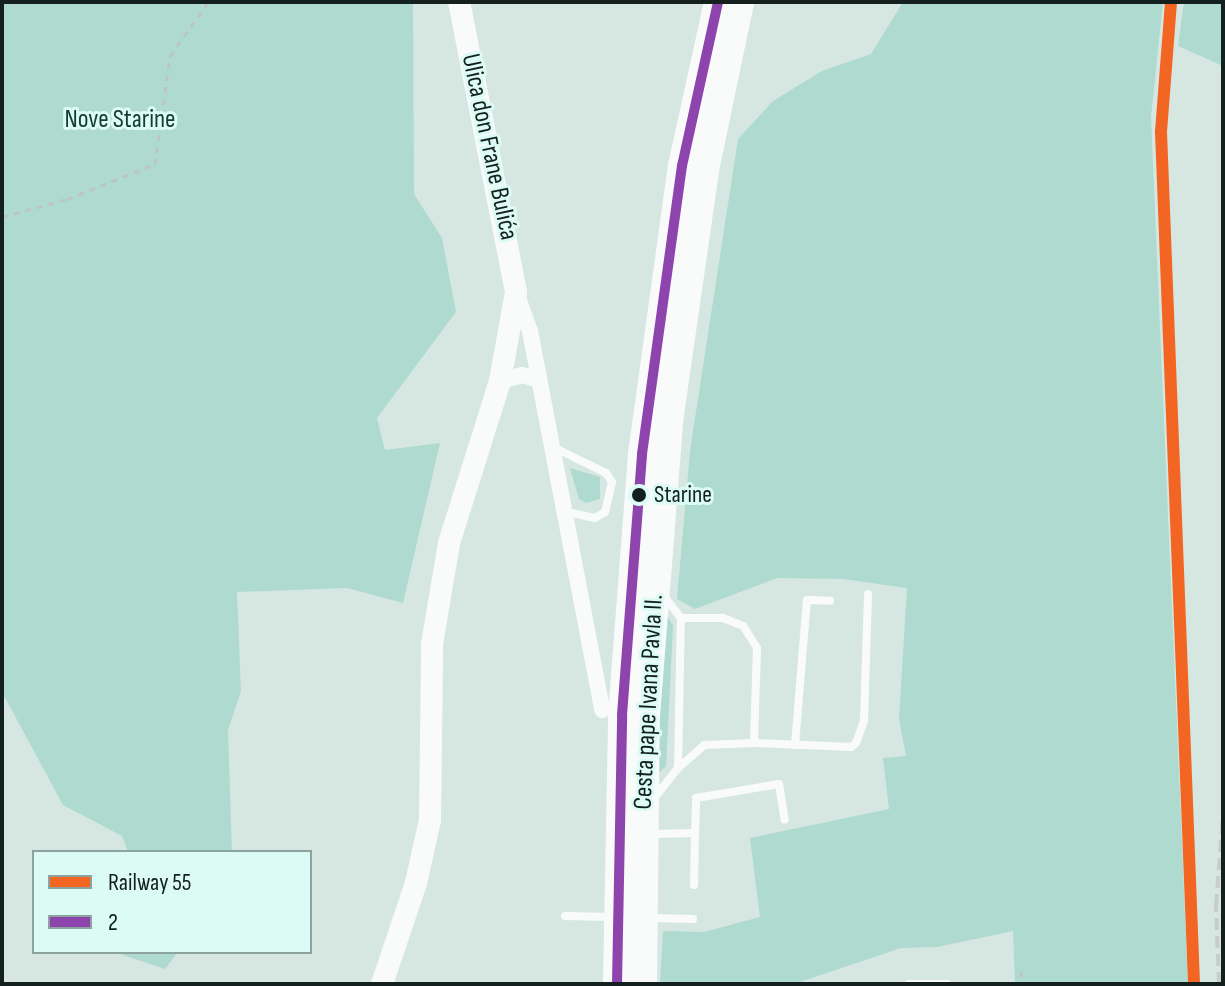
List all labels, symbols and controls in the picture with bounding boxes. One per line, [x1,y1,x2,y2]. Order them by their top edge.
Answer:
street label: Ulica don Frane Bulića [454,51,524,243]
park label: Nove Starine [64,104,176,136]
place label: Starine [654,481,712,509]
marker: Starine [631,487,647,503]
street label: Cesta pape Ivana Pavla II. [628,594,670,810]
legend [32,850,312,954]
text: Railway 55 [108,868,192,897]
text: 2 [108,908,118,937]

